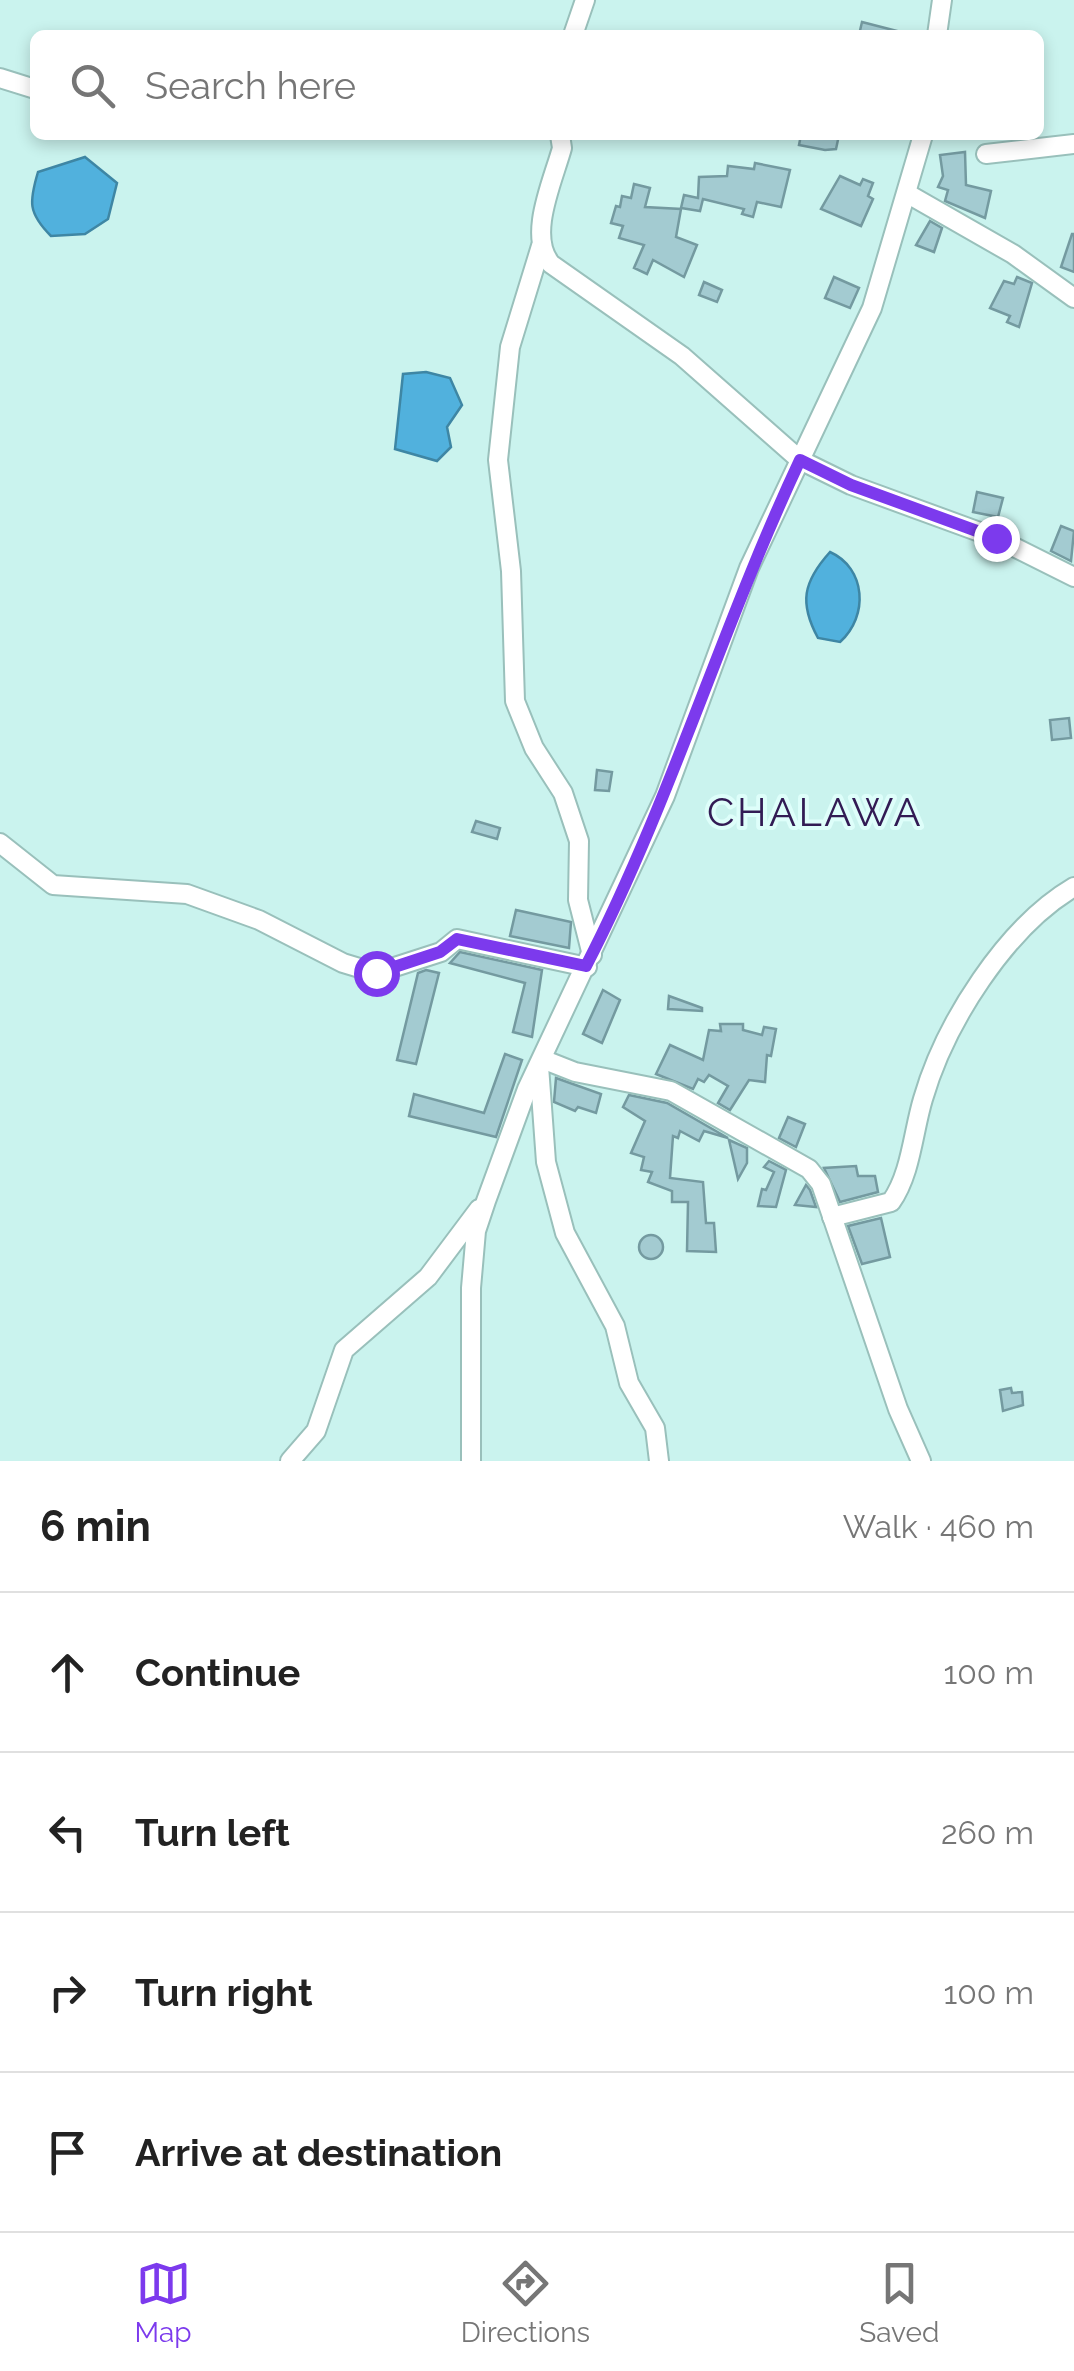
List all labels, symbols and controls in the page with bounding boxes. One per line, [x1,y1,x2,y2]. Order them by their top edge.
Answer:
search box [30,30,1044,140]
icon: search [65,58,120,113]
text: Search here [145,63,356,108]
route end [974,516,1020,562]
district label: CHALAWA [707,788,923,835]
route start [354,951,400,997]
text: 6 min [40,1502,151,1551]
text: Walk · 460 m [843,1508,1034,1545]
icon: ahead [40,1645,95,1700]
text: Continue [135,1650,300,1695]
text: 100 m [944,1654,1034,1691]
icon: left [40,1805,95,1860]
text: Turn left [135,1810,290,1855]
text: 260 m [941,1814,1034,1851]
icon: right [40,1965,95,2020]
text: Turn right [135,1970,312,2015]
text: 100 m [944,1974,1034,2011]
icon: arrive [40,2125,95,2180]
text: Arrive at destination [135,2130,502,2175]
tab: Map [135,2256,192,2349]
tab: Directions [461,2256,590,2349]
tab: Saved [859,2256,939,2349]

